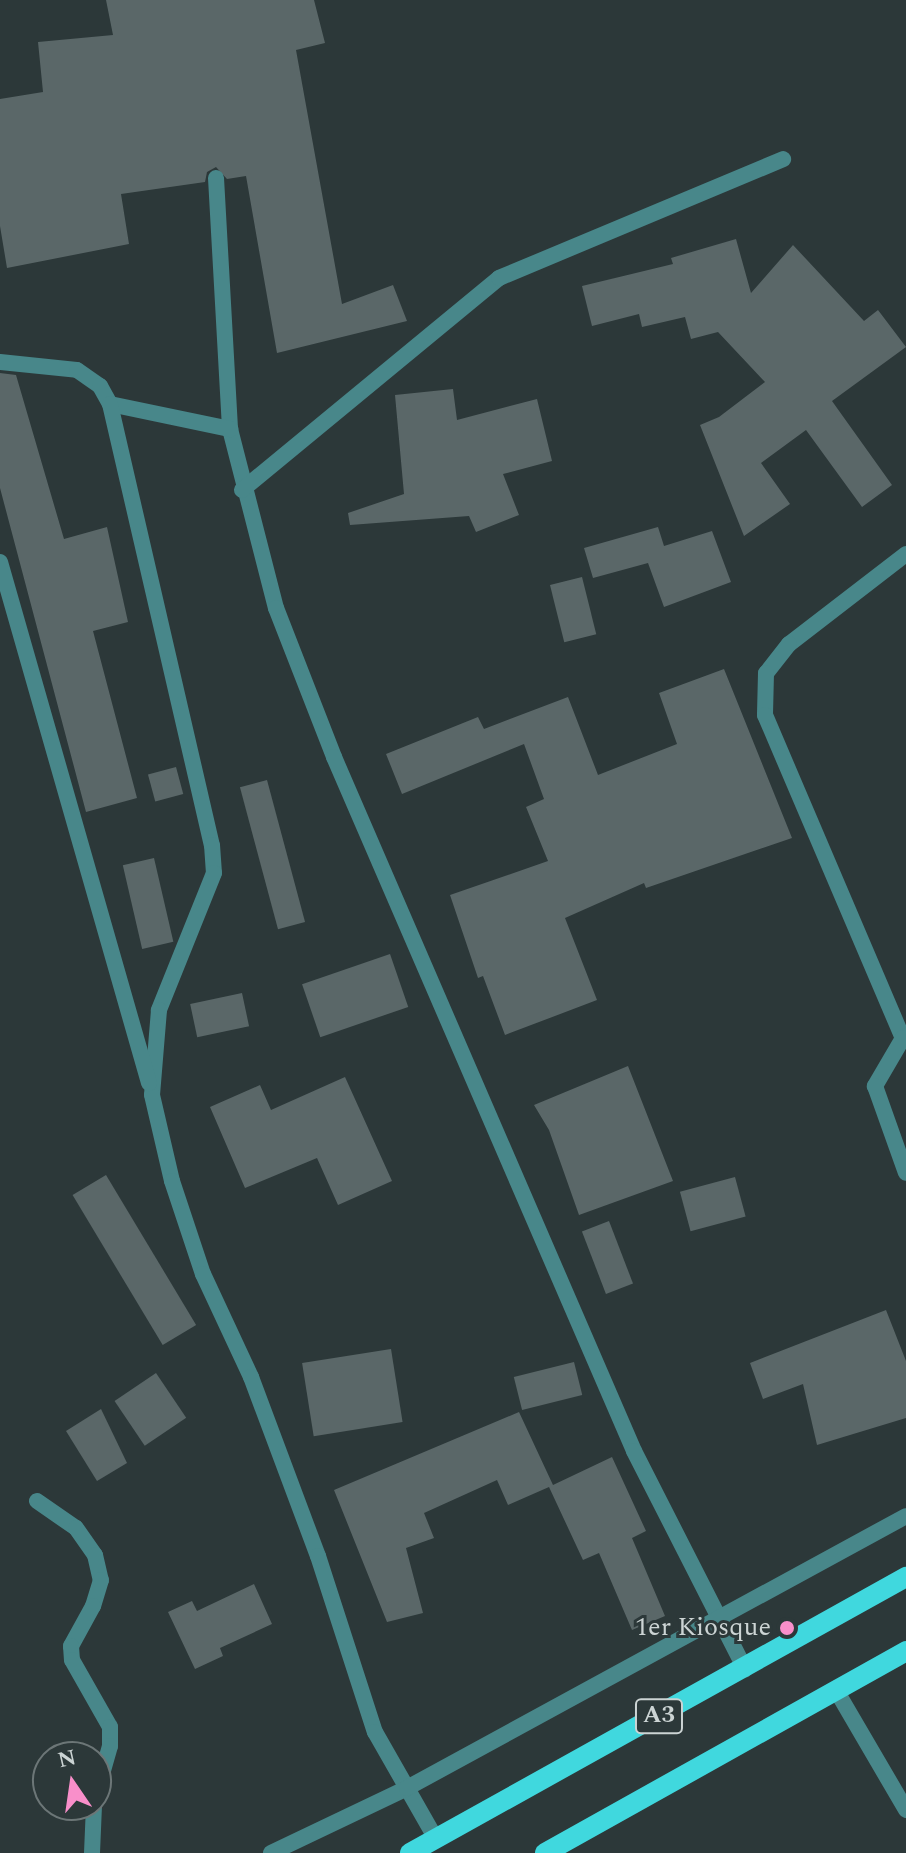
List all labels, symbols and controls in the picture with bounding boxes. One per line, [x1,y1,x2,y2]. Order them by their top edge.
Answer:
place label: 1er Kiosque [635,1612,771,1644]
marker: 1er Kiosque [778,1619,796,1637]
road number: A3 [633,1696,685,1736]
north arrow [32,1741,112,1821]
text: N [54,1741,79,1777]

